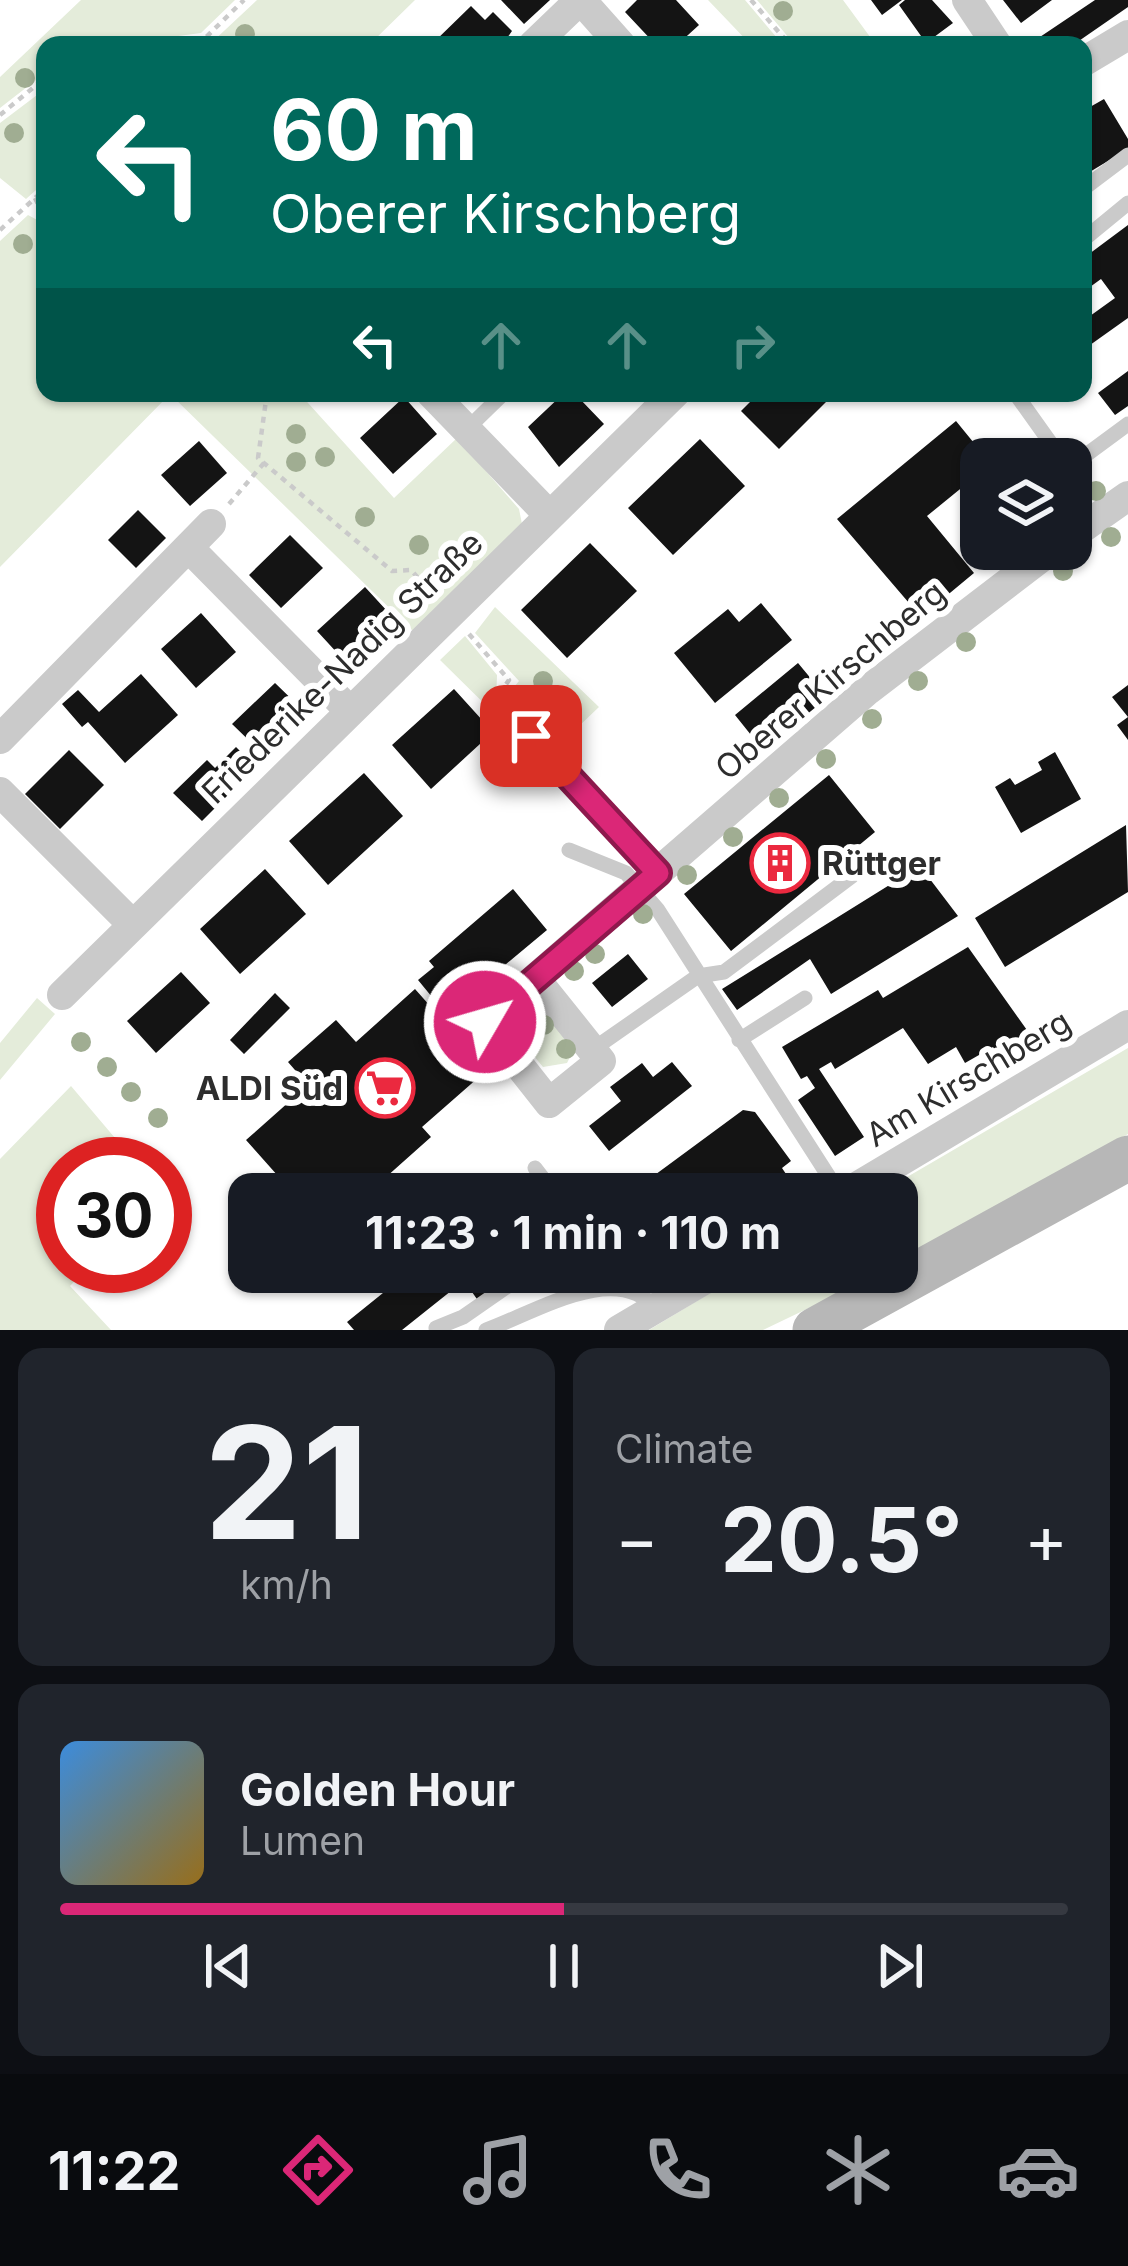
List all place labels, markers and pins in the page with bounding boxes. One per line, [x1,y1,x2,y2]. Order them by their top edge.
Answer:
pin [480,685,582,787]
building icon: Rüttger [749,832,811,894]
place label: Rüttger [822,843,941,883]
supermarket icon: ALDI Süd [354,1057,416,1119]
place label: ALDI Süd [196,1068,343,1108]

